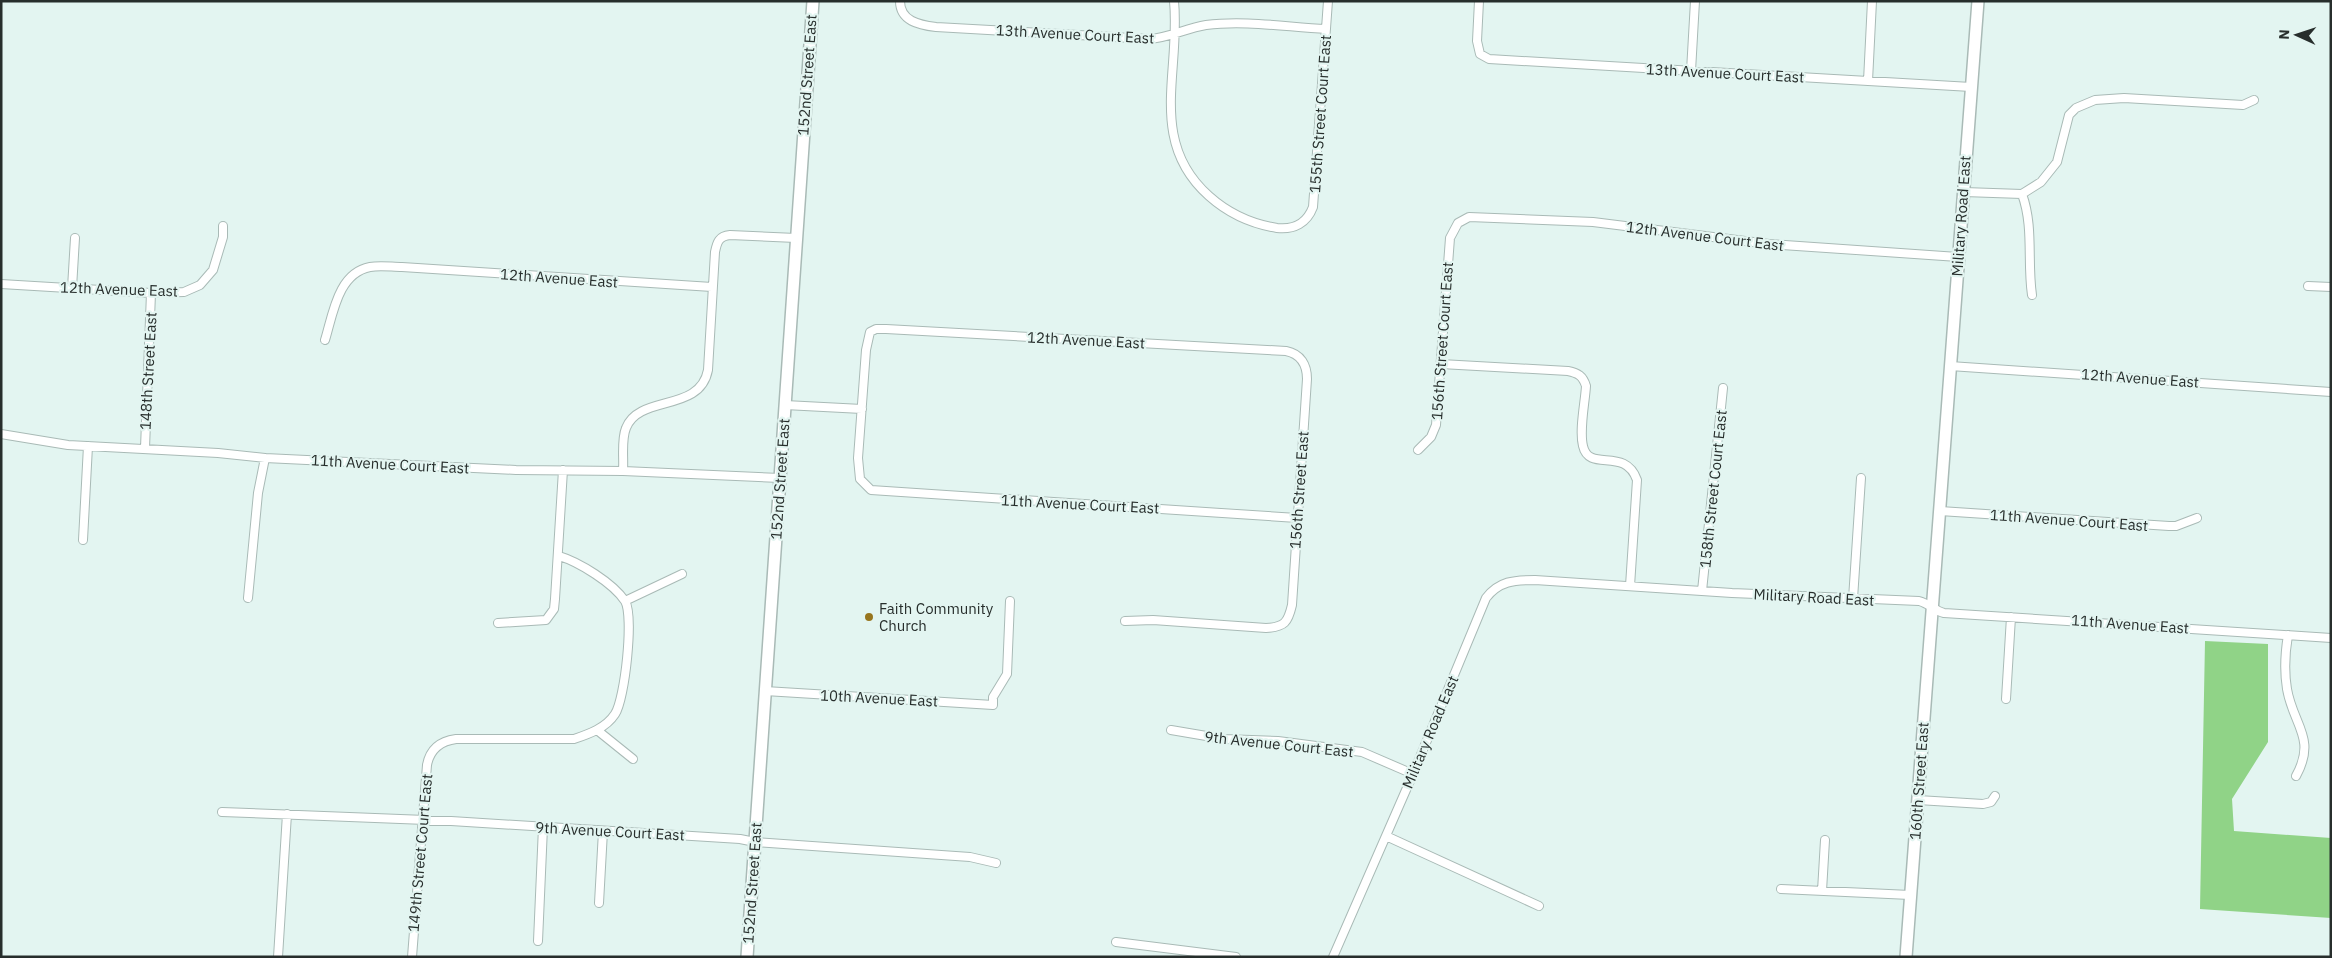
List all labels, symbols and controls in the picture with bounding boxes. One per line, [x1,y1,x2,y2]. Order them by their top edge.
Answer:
north arrow [2272,10,2322,60]
street label: 152nd Street East [793,14,821,136]
street label: 13th Avenue Court East [995,20,1155,48]
text: N [2275,29,2293,40]
street label: 155th Street Court East [1305,34,1335,194]
street label: 13th Avenue Court East [1645,59,1805,87]
street label: Military Road East [1947,155,1975,277]
street label: 12th Avenue Court East [1625,217,1785,255]
street label: 156th Street Court East [1427,261,1457,421]
street label: 12th Avenue East [499,264,619,292]
street label: 12th Avenue East [60,277,178,301]
street label: 148th Street East [135,311,161,431]
street label: 12th Avenue East [1026,327,1146,353]
street label: 12th Avenue East [2080,364,2200,392]
street label: 158th Street Court East [1695,409,1731,569]
street label: 152nd Street East [766,418,794,540]
street label: 156th Street East [1285,430,1313,550]
street label: 11th Avenue Court East [310,450,470,478]
street label: 11th Avenue Court East [1000,490,1160,518]
street label: 11th Avenue Court East [1989,505,2149,535]
street label: Military Road East [1753,584,1875,610]
place label: Faith Community Church [879,599,994,635]
street label: 11th Avenue East [2070,610,2190,638]
marker: Faith Community Church [863,611,875,623]
street label: Military Road East [1398,673,1462,791]
street label: 10th Avenue East [819,685,939,711]
street label: 160th Street East [1905,721,1933,841]
street label: 9th Avenue Court East [1204,727,1354,761]
street label: 149th Street Court East [404,773,436,933]
street label: 9th Avenue Court East [535,818,685,844]
street label: 152nd Street East [738,822,766,944]

